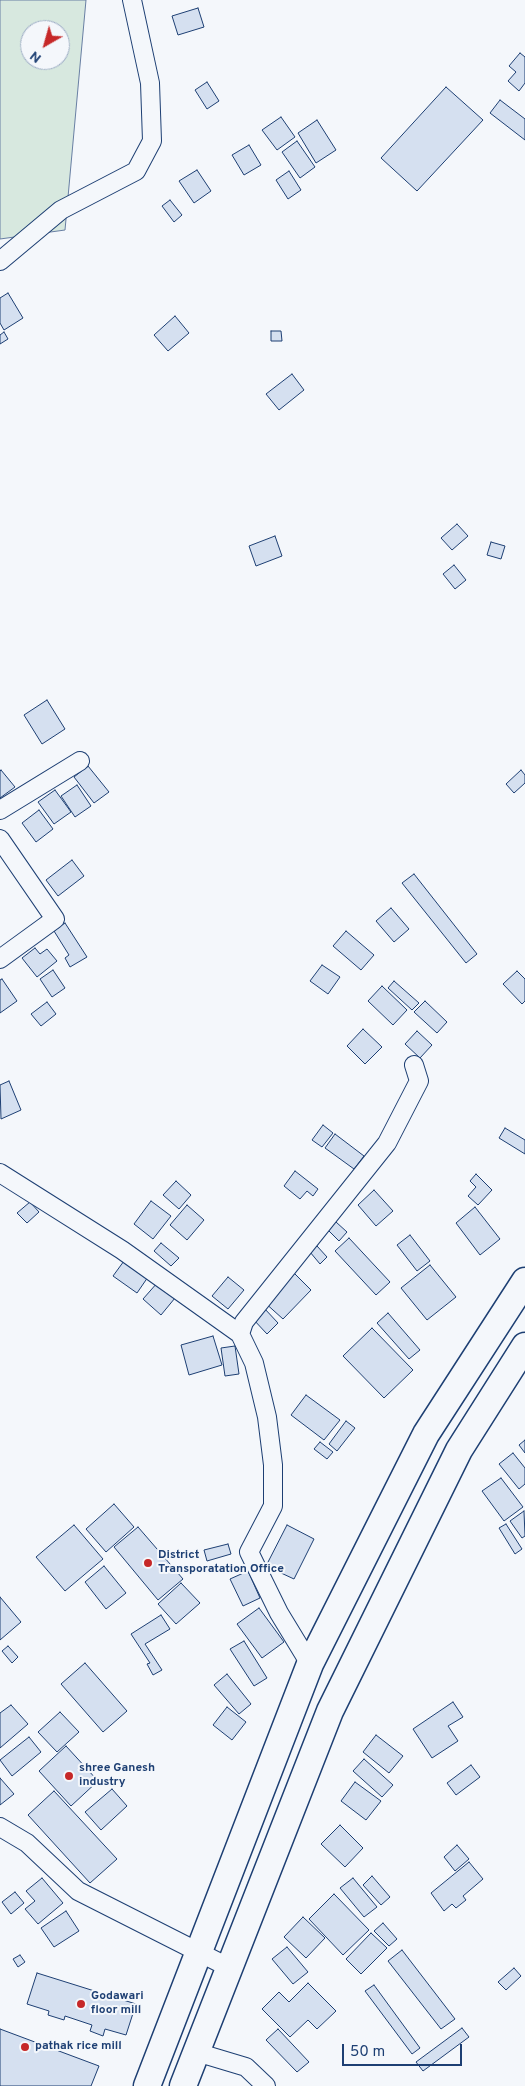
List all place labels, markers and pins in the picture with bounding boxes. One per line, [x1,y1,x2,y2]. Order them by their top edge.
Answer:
place label: District Transporatation Office [158,1549,284,1577]
marker: District Transporatation Office [142,1557,154,1569]
place label: shree Ganesh industry [79,1762,155,1790]
marker: shree Ganesh industry [63,1770,75,1782]
place label: Godawari floor mill [91,1990,144,2018]
marker: Godawari floor mill [75,1998,87,2010]
place label: pathak rice mill [35,2040,122,2054]
marker: pathak rice mill [19,2041,31,2053]

